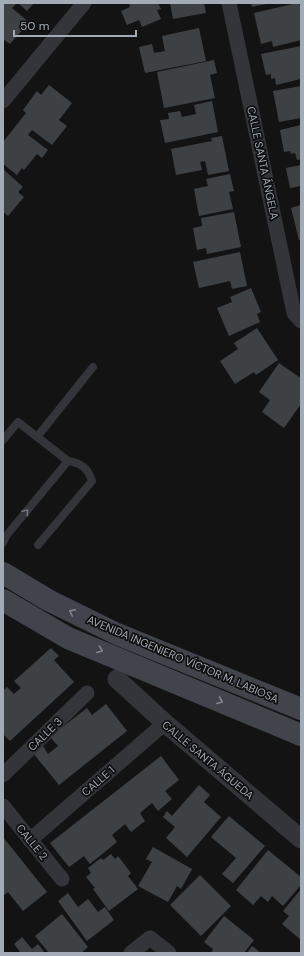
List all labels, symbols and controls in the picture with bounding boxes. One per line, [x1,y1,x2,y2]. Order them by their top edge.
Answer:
scale bar [14,12,136,38]
text: 50 m [20,18,49,34]
street label: CALLE SANTA ÁNGELA [244,105,282,221]
one-way arrow [22,509,29,517]
one-way arrow [68,609,76,617]
street label: AVENIDA INGENIERO VÍCTOR M. LABIOSA [85,612,281,706]
one-way arrow [96,646,103,654]
one-way arrow [216,696,223,704]
street label: CALLE 3 [25,714,65,754]
street label: CALLE SANTA ÁGUEDA [159,718,257,802]
street label: CALLE 1 [79,763,117,799]
street label: CALLE 2 [13,821,51,863]

